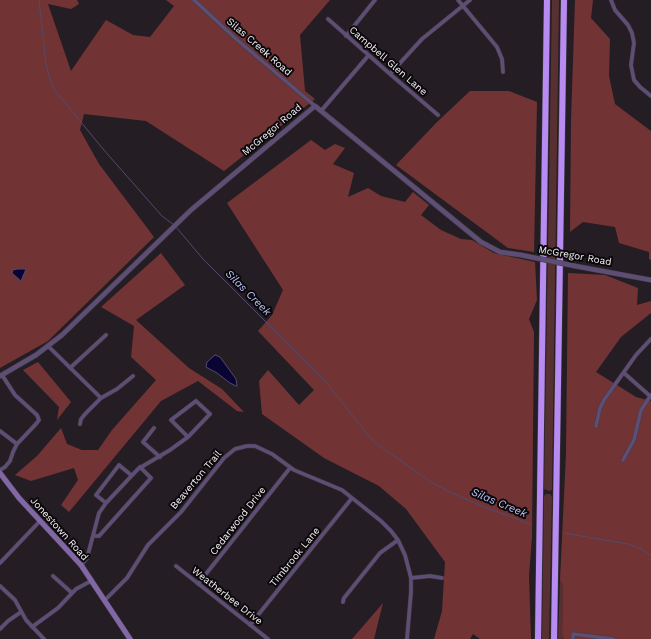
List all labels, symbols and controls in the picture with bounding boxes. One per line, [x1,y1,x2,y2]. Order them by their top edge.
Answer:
street label: Silas Creek Road [224,15,294,79]
street label: Campbell Glen Lane [347,24,429,98]
street label: McGregor Road [240,102,304,158]
street label: McGregor Road [537,244,613,268]
water label: Silas Creek [222,267,274,319]
street label: Beaverton Trail [168,448,224,512]
street label: Cedarwood Drive [208,484,268,558]
water label: Silas Creek [469,485,529,521]
street label: Jonestown Road [27,495,91,563]
street label: Timbrook Lane [267,525,323,589]
street label: Weatherbee Drive [189,565,265,627]

